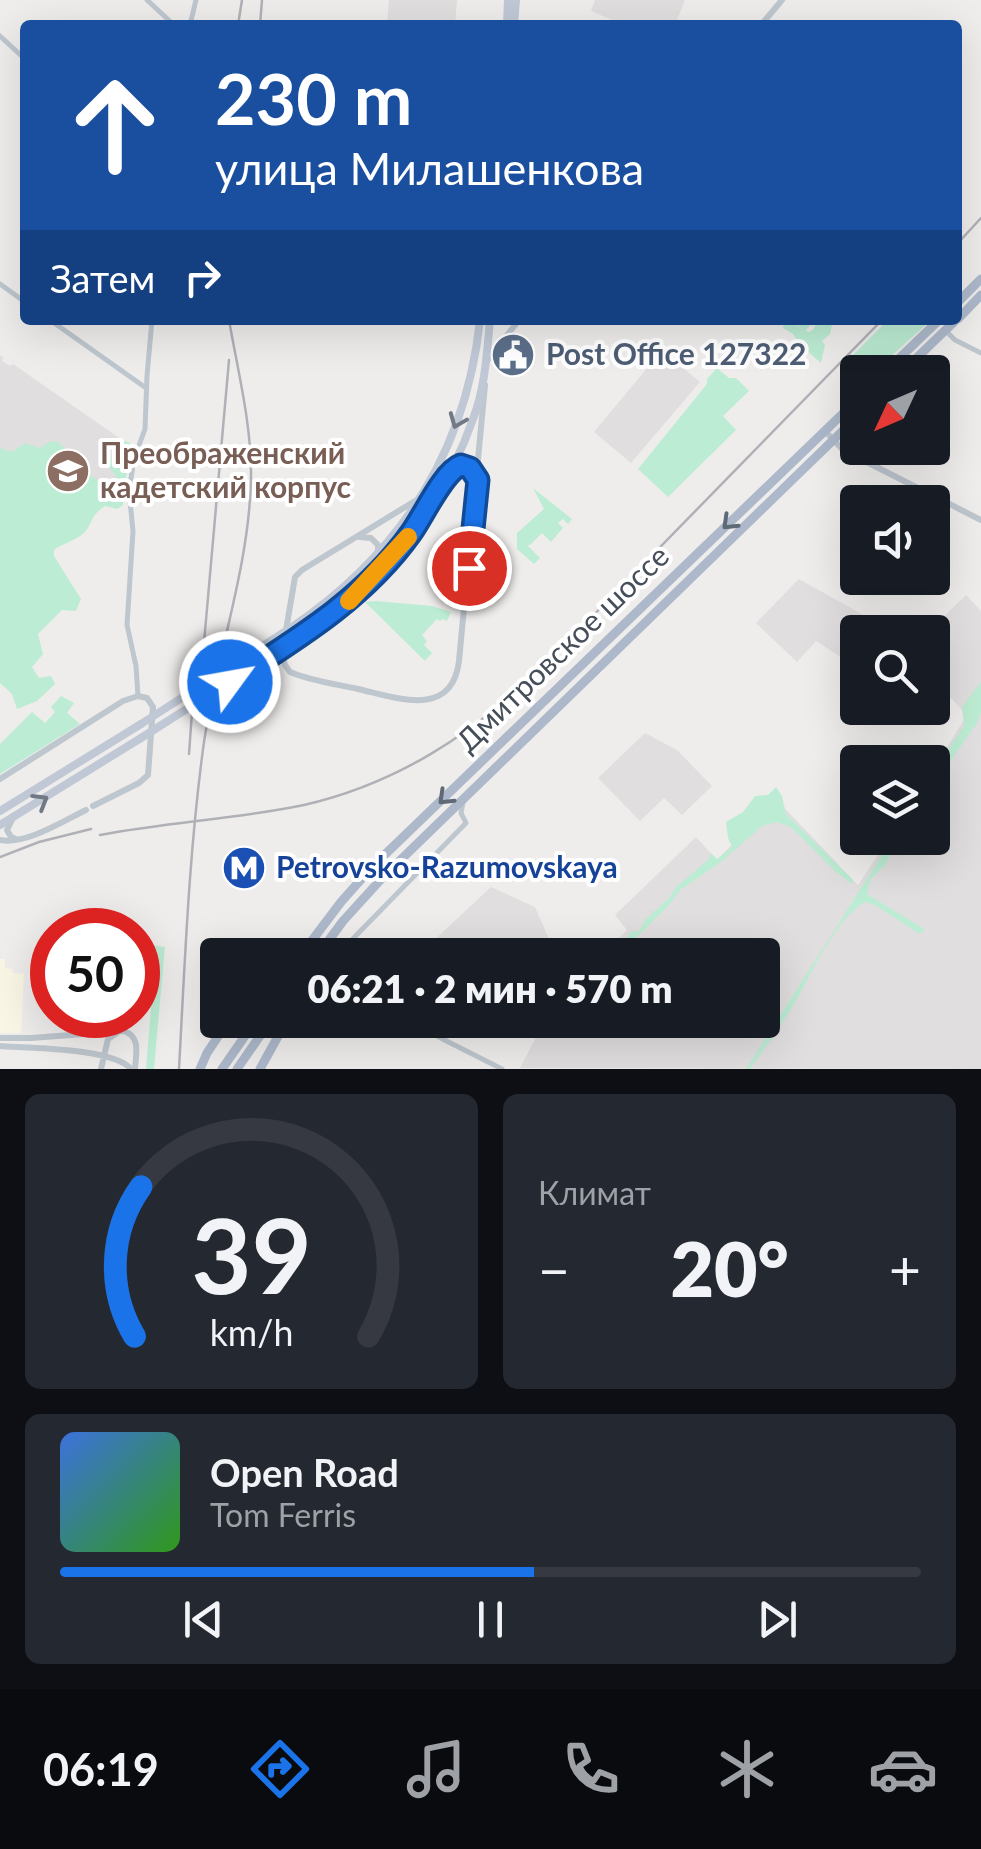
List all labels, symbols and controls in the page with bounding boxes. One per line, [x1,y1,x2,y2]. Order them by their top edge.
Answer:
text: 230 m [215,56,412,140]
icon: ahead [50,60,180,190]
text: улица Милашенкова [215,141,644,195]
icon: right [175,250,230,305]
text: Затем [50,255,155,301]
public building icon: Post Office 127322 [490,332,536,378]
place label: Post Office 127322 [546,335,806,371]
north arrow [840,355,950,465]
map controls [840,355,950,855]
one-way arrow [449,411,469,429]
place label: Преображенский кадетский корпус [100,434,351,504]
school or university icon: Преображенский кадетский корпус [45,448,91,494]
button: sound [840,485,950,595]
one-way arrow [723,511,741,529]
pin [427,526,512,611]
street label: Дмитровское шоссе [448,537,675,758]
icon: arrive [442,541,497,596]
button: search [840,615,950,725]
position arrow [178,630,282,734]
button: layers [840,745,950,855]
one-way arrow [439,786,457,804]
one-way arrow [30,794,48,813]
metro station icon: Petrovsko-Razumovskaya [221,845,267,891]
place label: Petrovsko-Razumovskaya [276,848,618,884]
speed limit sign: 50 [30,908,160,1038]
text: 06:21 · 2 мин · 570 m [307,965,673,1011]
text: Климат [538,1173,651,1212]
text: 39 [191,1191,312,1316]
text: 20° [670,1223,789,1313]
text: − [538,1236,570,1302]
text: + [889,1236,921,1302]
text: km/h [210,1311,293,1354]
text: Open Road [210,1449,399,1495]
text: Tom Ferris [210,1495,356,1534]
icon: previous [176,1592,231,1647]
icon: pause [463,1592,518,1647]
icon: next [750,1592,805,1647]
icon: directions [245,1734,315,1804]
icon: music [401,1734,471,1804]
icon: phone [556,1734,626,1804]
icon: climate [712,1734,782,1804]
icon: car [868,1734,938,1804]
text: 06:19 [43,1742,159,1796]

